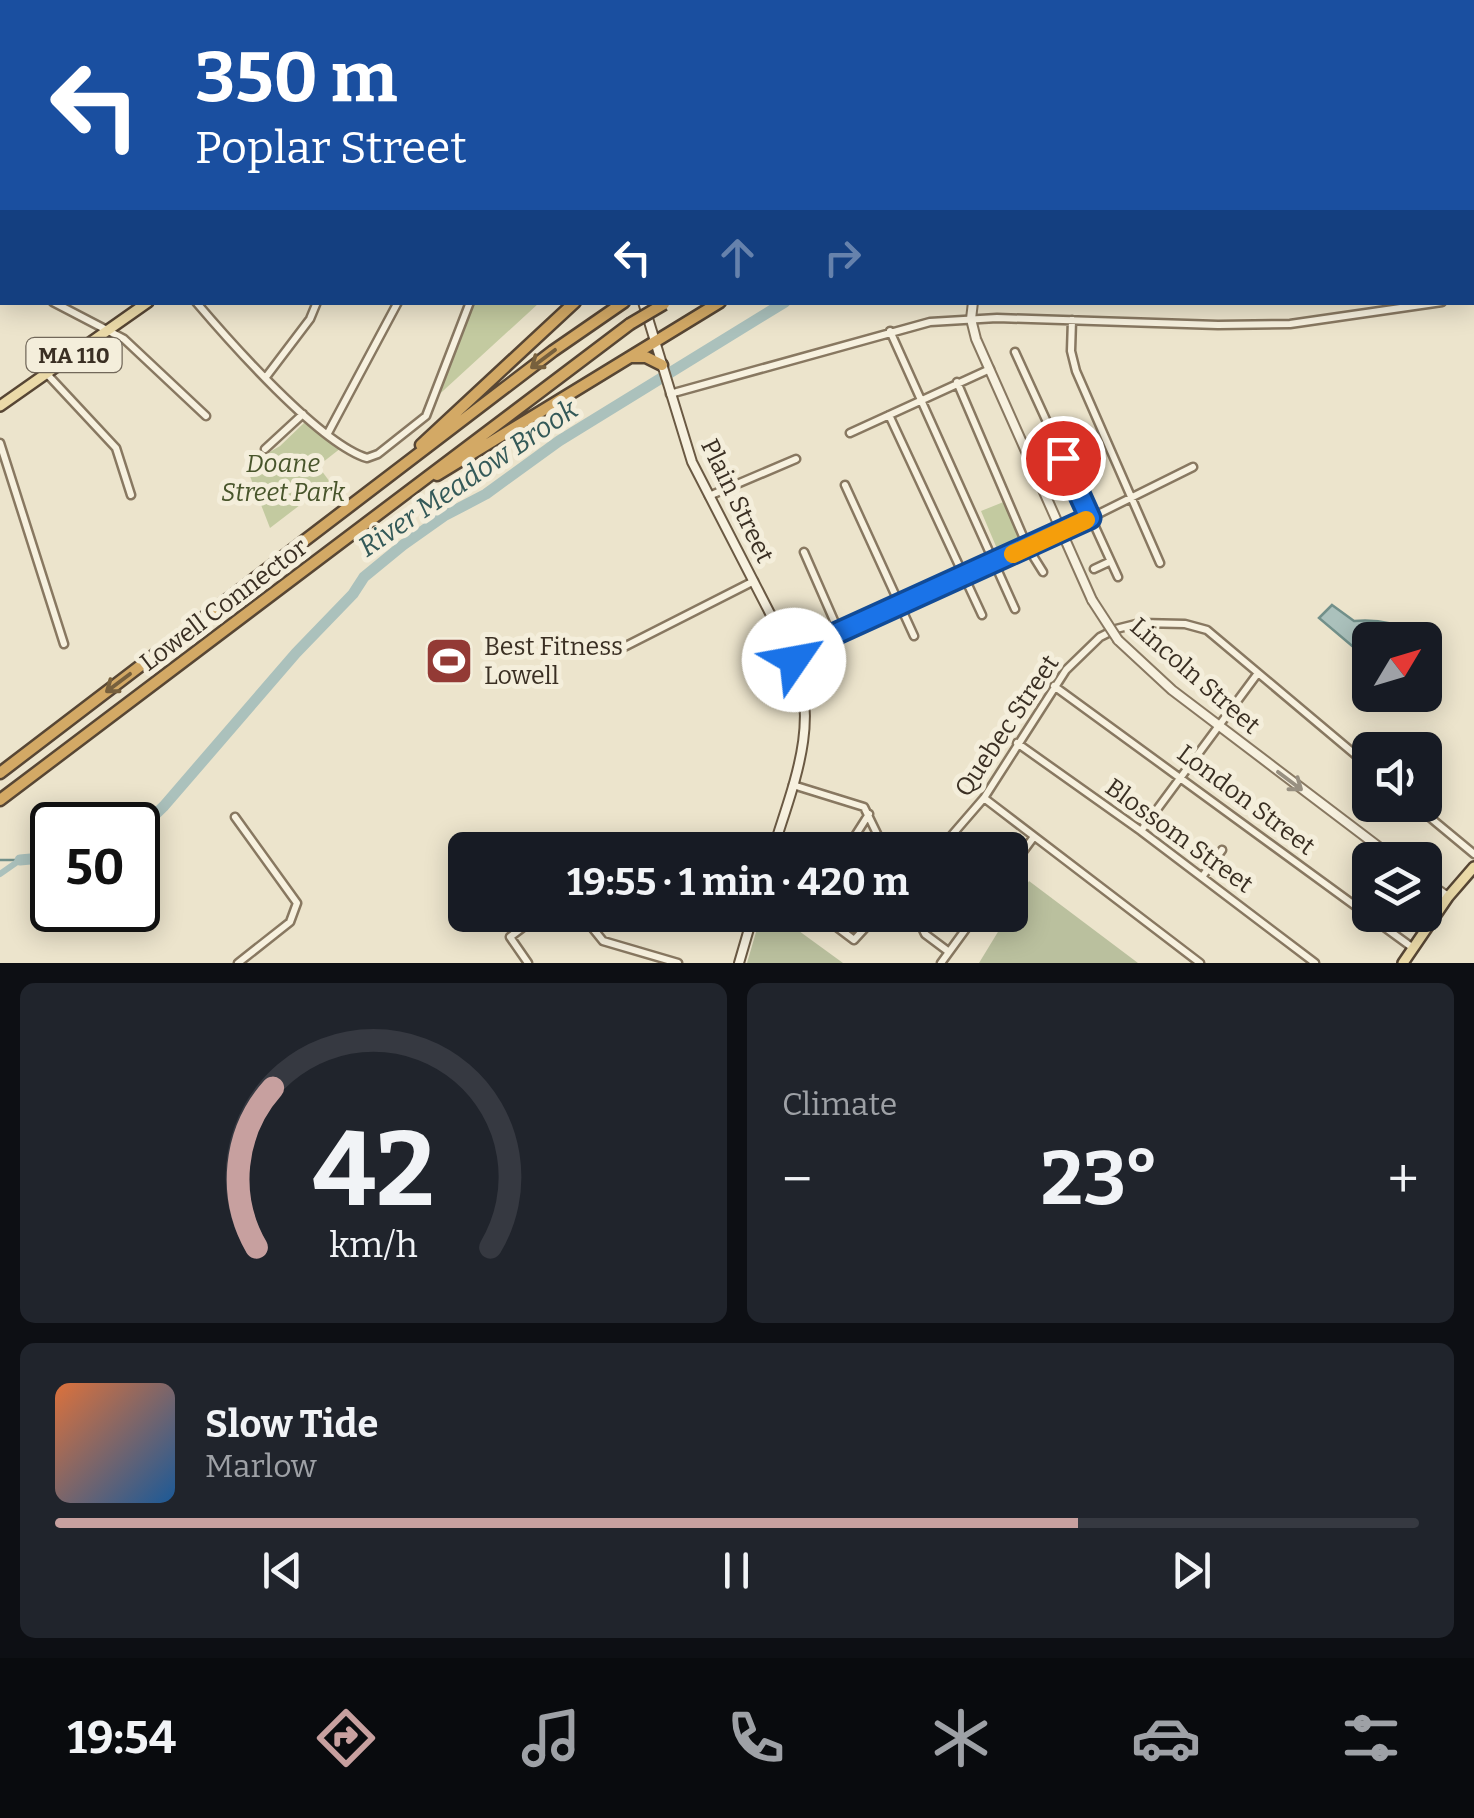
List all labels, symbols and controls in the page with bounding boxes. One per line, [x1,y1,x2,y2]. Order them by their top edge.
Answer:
text: 350 m [195,36,397,120]
icon: left [30,40,160,170]
text: Poplar Street [195,121,467,175]
icon: left [605,230,660,285]
icon: ahead [710,230,765,285]
icon: right [815,230,870,285]
road number: MA 110 [27,338,122,372]
one-way arrow [530,348,557,369]
water label: River Meadow Brook [352,392,584,563]
pin [1021,416,1106,501]
icon: arrive [1036,431,1091,486]
street label: Plain Street [694,434,780,568]
park label: Doane Street Park [221,449,345,508]
street label: Lowell Connector [134,532,314,678]
position arrow [742,608,846,712]
street label: Lincoln Street [1124,612,1266,740]
north arrow [1352,622,1442,712]
map controls [1352,622,1442,932]
place label: Best Fitness Lowell [484,632,623,691]
sports icon: Best Fitness Lowell [423,635,475,687]
street label: Quebec Street [949,649,1065,803]
one-way arrow [105,672,131,694]
button: sound [1352,732,1442,822]
street label: London Street [1171,739,1321,861]
one-way arrow [1276,770,1302,792]
street label: Blossom Street [1099,772,1259,900]
speed limit sign: 50 [30,802,160,932]
button: layers [1352,842,1442,932]
text: 19:55 · 1 min · 420 m [567,859,909,905]
text: Climate [782,1085,897,1123]
text: 42 [313,1108,434,1233]
text: 23° [1041,1134,1159,1224]
text: − [782,1147,812,1213]
text: + [1388,1147,1419,1213]
text: km/h [329,1224,418,1266]
text: Slow Tide [205,1401,378,1447]
text: Marlow [205,1447,317,1485]
icon: previous [255,1543,310,1598]
icon: pause [709,1543,764,1598]
icon: next [1164,1543,1219,1598]
icon: directions [311,1703,381,1773]
icon: music [516,1703,586,1773]
icon: phone [721,1703,791,1773]
icon: climate [926,1703,996,1773]
icon: car [1131,1703,1201,1773]
icon: filters [1336,1703,1406,1773]
text: 19:54 [68,1711,176,1765]

